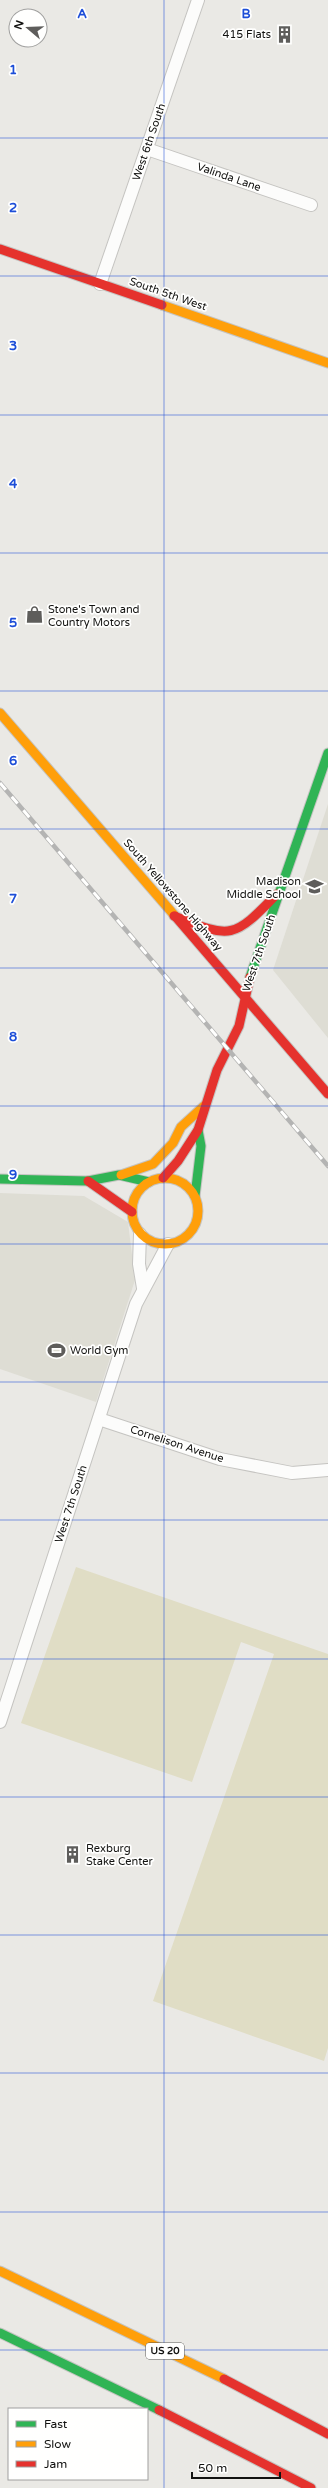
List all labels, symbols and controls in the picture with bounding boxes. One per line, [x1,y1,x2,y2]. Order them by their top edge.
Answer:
text: A [77,6,87,22]
text: B [241,6,251,22]
north arrow [8,8,48,48]
text: N [11,19,27,31]
building icon: 415 Flats [274,24,294,44]
place label: 415 Flats [223,28,271,41]
text: 1 [9,62,17,78]
street label: West 6th South [130,102,168,182]
street label: Valinda Lane [195,160,263,194]
text: 2 [9,200,17,216]
street label: South 5th West [128,275,208,313]
text: 3 [9,338,17,354]
text: 4 [9,476,18,492]
place label: Stone's Town and Country Motors [48,603,140,629]
shop icon: Stone's Town and Country Motors [25,605,45,625]
text: 5 [9,615,17,631]
text: 6 [9,753,17,769]
street label: South Yellowstone Highway [121,836,225,954]
place label: Madison Middle School [227,875,301,901]
school or university icon: Madison Middle School [304,877,324,897]
text: 7 [9,891,17,907]
street label: West 7th South [240,913,278,993]
text: 8 [9,1029,17,1045]
text: 9 [9,1167,17,1183]
sports icon: World Gym [47,1340,67,1360]
place label: World Gym [70,1344,128,1357]
street label: Cornelison Avenue [129,1423,225,1465]
street label: West 7th South [52,1464,90,1544]
place label: Rexburg Stake Center [86,1842,154,1868]
building icon: Rexburg Stake Center [63,1844,83,1864]
road number: US 20 [146,2343,184,2359]
legend [8,2408,148,2480]
text: Fast [44,2417,68,2431]
text: Slow [44,2437,71,2451]
scale bar [192,2454,280,2480]
text: Jam [44,2457,67,2471]
text: 50 m [198,2461,227,2475]

